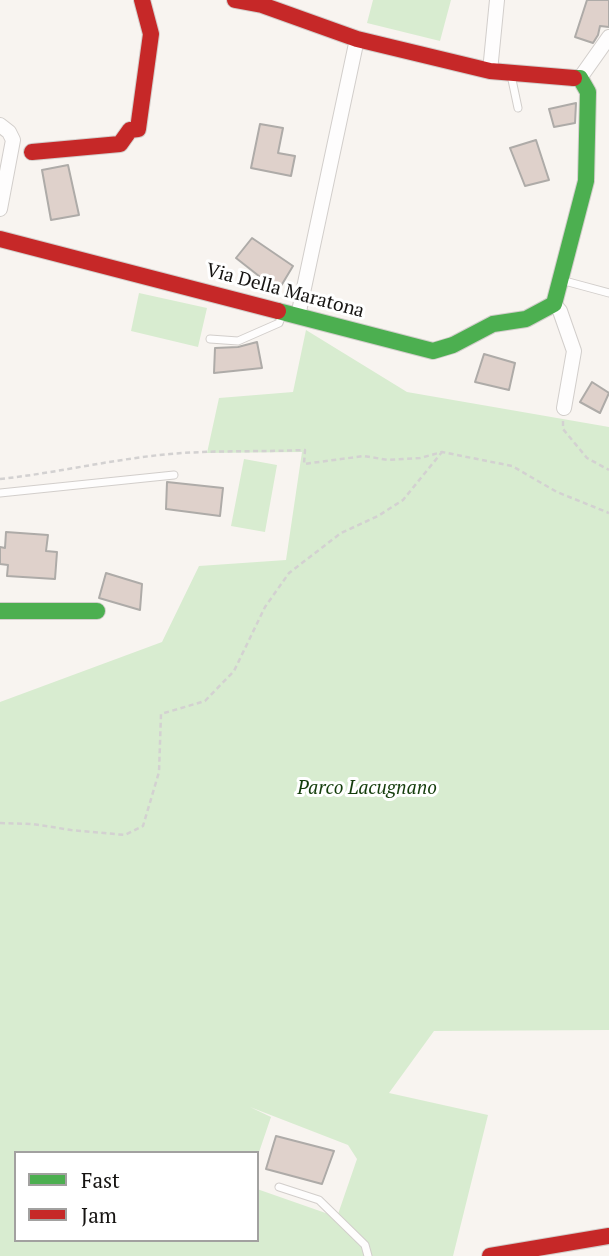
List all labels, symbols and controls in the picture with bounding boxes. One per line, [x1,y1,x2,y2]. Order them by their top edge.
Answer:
street label: Via Della Maratona [203,259,367,323]
park label: Parco Lacugnano [297,778,437,800]
legend [14,1151,259,1242]
text: Fast [81,1166,120,1194]
text: Jam [81,1201,117,1229]

